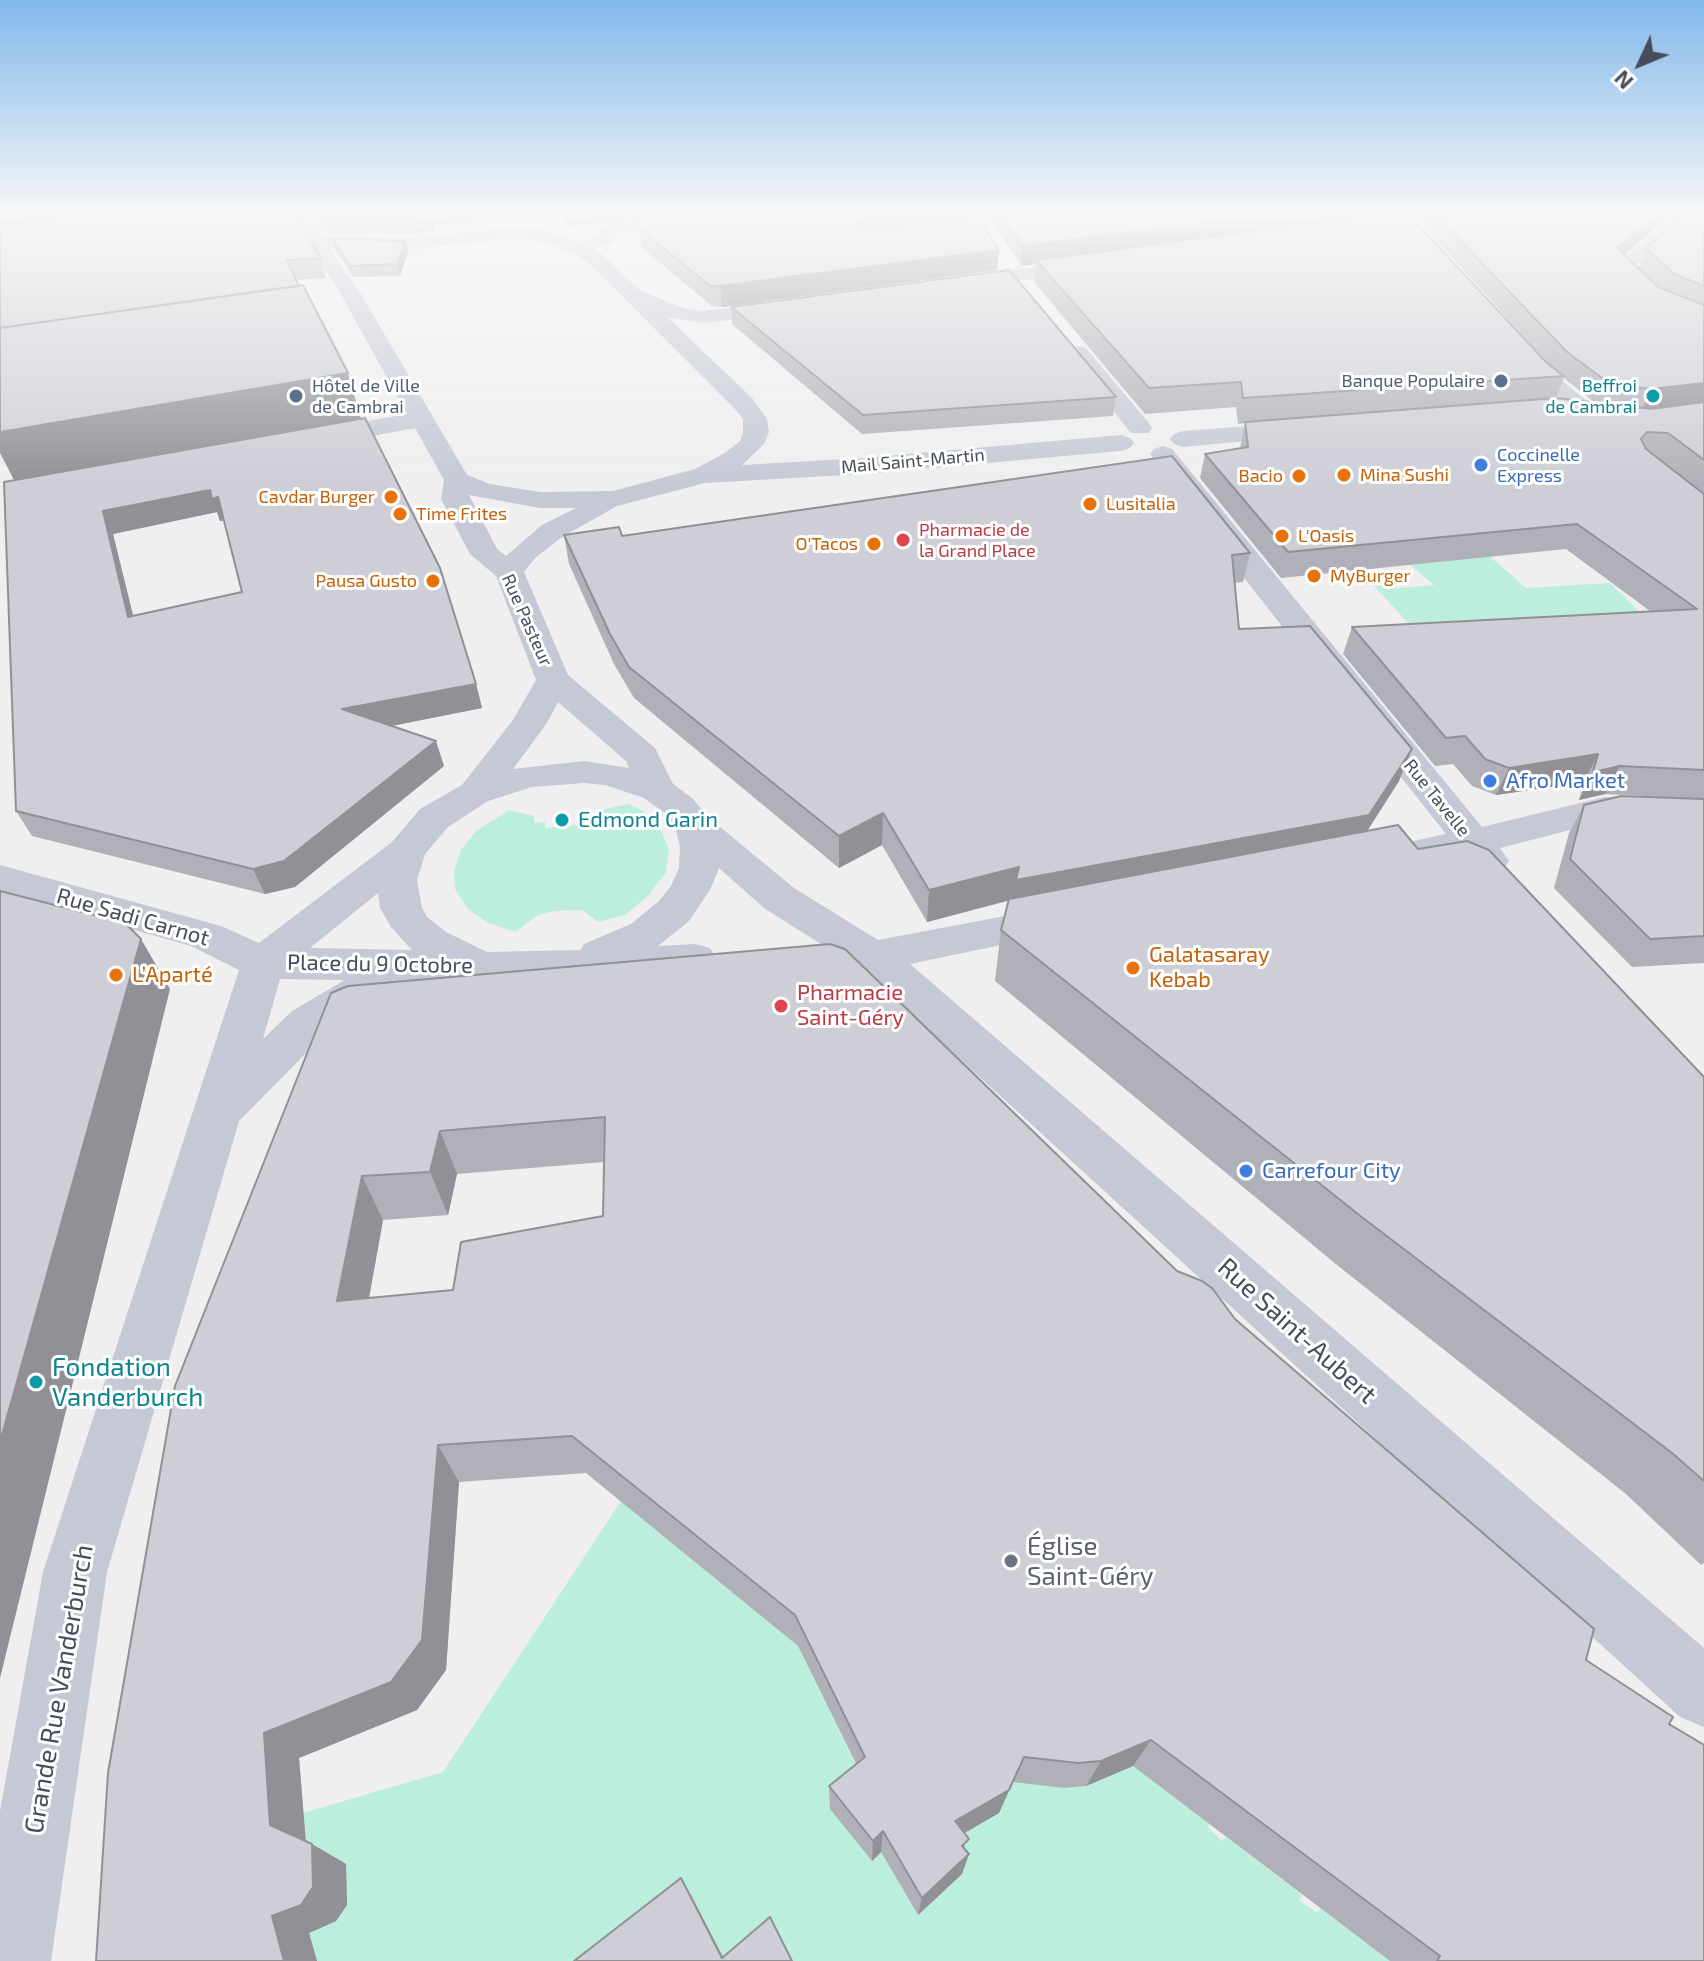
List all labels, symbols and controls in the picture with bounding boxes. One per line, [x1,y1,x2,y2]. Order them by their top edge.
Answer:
north arrow [1600,24,1680,104]
text: N [1608,66,1638,95]
place label: Banque Populaire [1342,370,1485,392]
marker: Banque Populaire [1492,372,1510,390]
place label: Hôtel de Ville de Cambrai [312,375,420,418]
place label: Beffroi de Cambrai [1545,375,1637,418]
marker: Hôtel de Ville de Cambrai [287,387,305,405]
marker: Beffroi de Cambrai [1644,387,1662,405]
street label: Mail Saint-Martin [840,444,986,478]
place label: Coccinelle Express [1497,444,1580,486]
marker: Coccinelle Express [1472,456,1490,474]
place label: Mina Sushi [1360,464,1449,486]
place label: Bacio [1238,465,1283,487]
marker: Mina Sushi [1335,466,1353,484]
marker: Bacio [1290,467,1308,485]
place label: Cavdar Burger [259,486,375,508]
marker: Cavdar Burger [382,488,400,506]
place label: Lusitalia [1106,493,1176,515]
marker: Lusitalia [1081,495,1099,513]
place label: Time Frites [416,503,507,525]
marker: Time Frites [391,505,409,523]
place label: Pharmacie de la Grand Place [919,519,1036,562]
place label: L'Oasis [1298,525,1354,547]
marker: L'Oasis [1273,527,1291,545]
marker: Pharmacie de la Grand Place [894,531,912,549]
place label: O'Tacos [796,533,858,555]
marker: O'Tacos [865,535,883,553]
place label: MyBurger [1330,565,1411,587]
marker: MyBurger [1305,567,1323,585]
place label: Pausa Gusto [315,570,417,592]
street label: Rue Pasteur [497,571,557,669]
marker: Pausa Gusto [424,572,442,590]
street label: Rue Tavelle [1399,755,1475,841]
place label: Afro Market [1506,768,1625,794]
marker: Afro Market [1481,772,1499,790]
place label: Edmond Garin [578,807,718,833]
marker: Edmond Garin [553,811,571,829]
street label: Rue Sadi Carnot [54,883,212,951]
place label: Galatasaray Kebab [1149,942,1270,994]
street label: Place du 9 Octobre [287,949,473,979]
marker: Galatasaray Kebab [1124,959,1142,977]
place label: L’Aparté [132,962,213,988]
marker: L’Aparté [107,966,125,984]
place label: Pharmacie Saint-Géry [797,980,904,1032]
marker: Pharmacie Saint-Géry [772,997,790,1015]
place label: Carrefour City [1262,1158,1401,1184]
marker: Carrefour City [1237,1162,1255,1180]
street label: Rue Saint-Aubert [1211,1252,1383,1410]
place label: Fondation Vanderburch [52,1351,203,1412]
marker: Fondation Vanderburch [27,1373,45,1391]
place label: Église Saint-Géry [1027,1530,1153,1592]
street label: Grande Rue Vanderburch [18,1542,100,1836]
marker: Église Saint-Géry [1002,1552,1020,1570]

